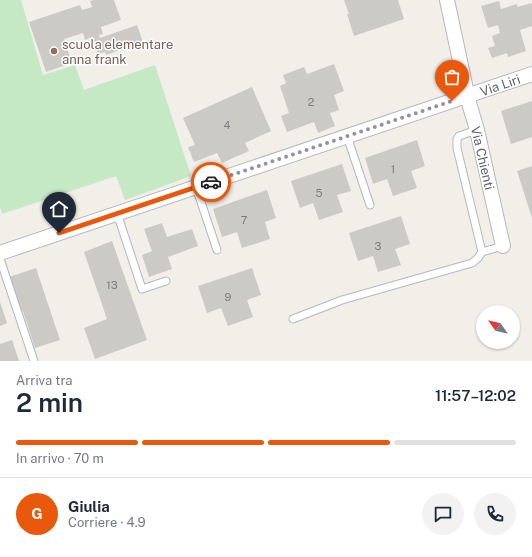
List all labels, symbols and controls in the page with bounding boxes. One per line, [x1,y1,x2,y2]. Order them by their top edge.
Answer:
place label: scuola elementare anna frank [62,37,173,67]
marker: scuola elementare anna frank [49,46,59,56]
pin [435,60,469,101]
icon: bag [441,66,463,88]
street label: Via Liri [478,72,522,99]
house number: 2 [308,96,315,108]
house number: 4 [224,119,231,131]
street label: Via Chienti [468,125,497,191]
courier [191,162,231,202]
house number: 1 [391,163,395,175]
icon: car [200,171,222,193]
house number: 5 [315,187,323,199]
pin [42,192,76,233]
icon: home [48,198,70,220]
house number: 7 [241,214,248,226]
house number: 3 [375,240,382,252]
house number: 13 [106,279,118,291]
house number: 9 [225,291,232,303]
north arrow [476,305,520,349]
map controls [476,305,520,349]
text: Arriva tra [16,373,72,388]
text: 2 min [16,387,83,418]
text: 11:57–12:02 [435,387,516,404]
text: In arrivo · 70 m [16,451,104,466]
button: chat [422,493,464,535]
button: phone [474,493,516,535]
text: Giulia [68,498,110,515]
text: G [31,505,43,522]
text: Corriere · 4.9 [68,515,146,530]

